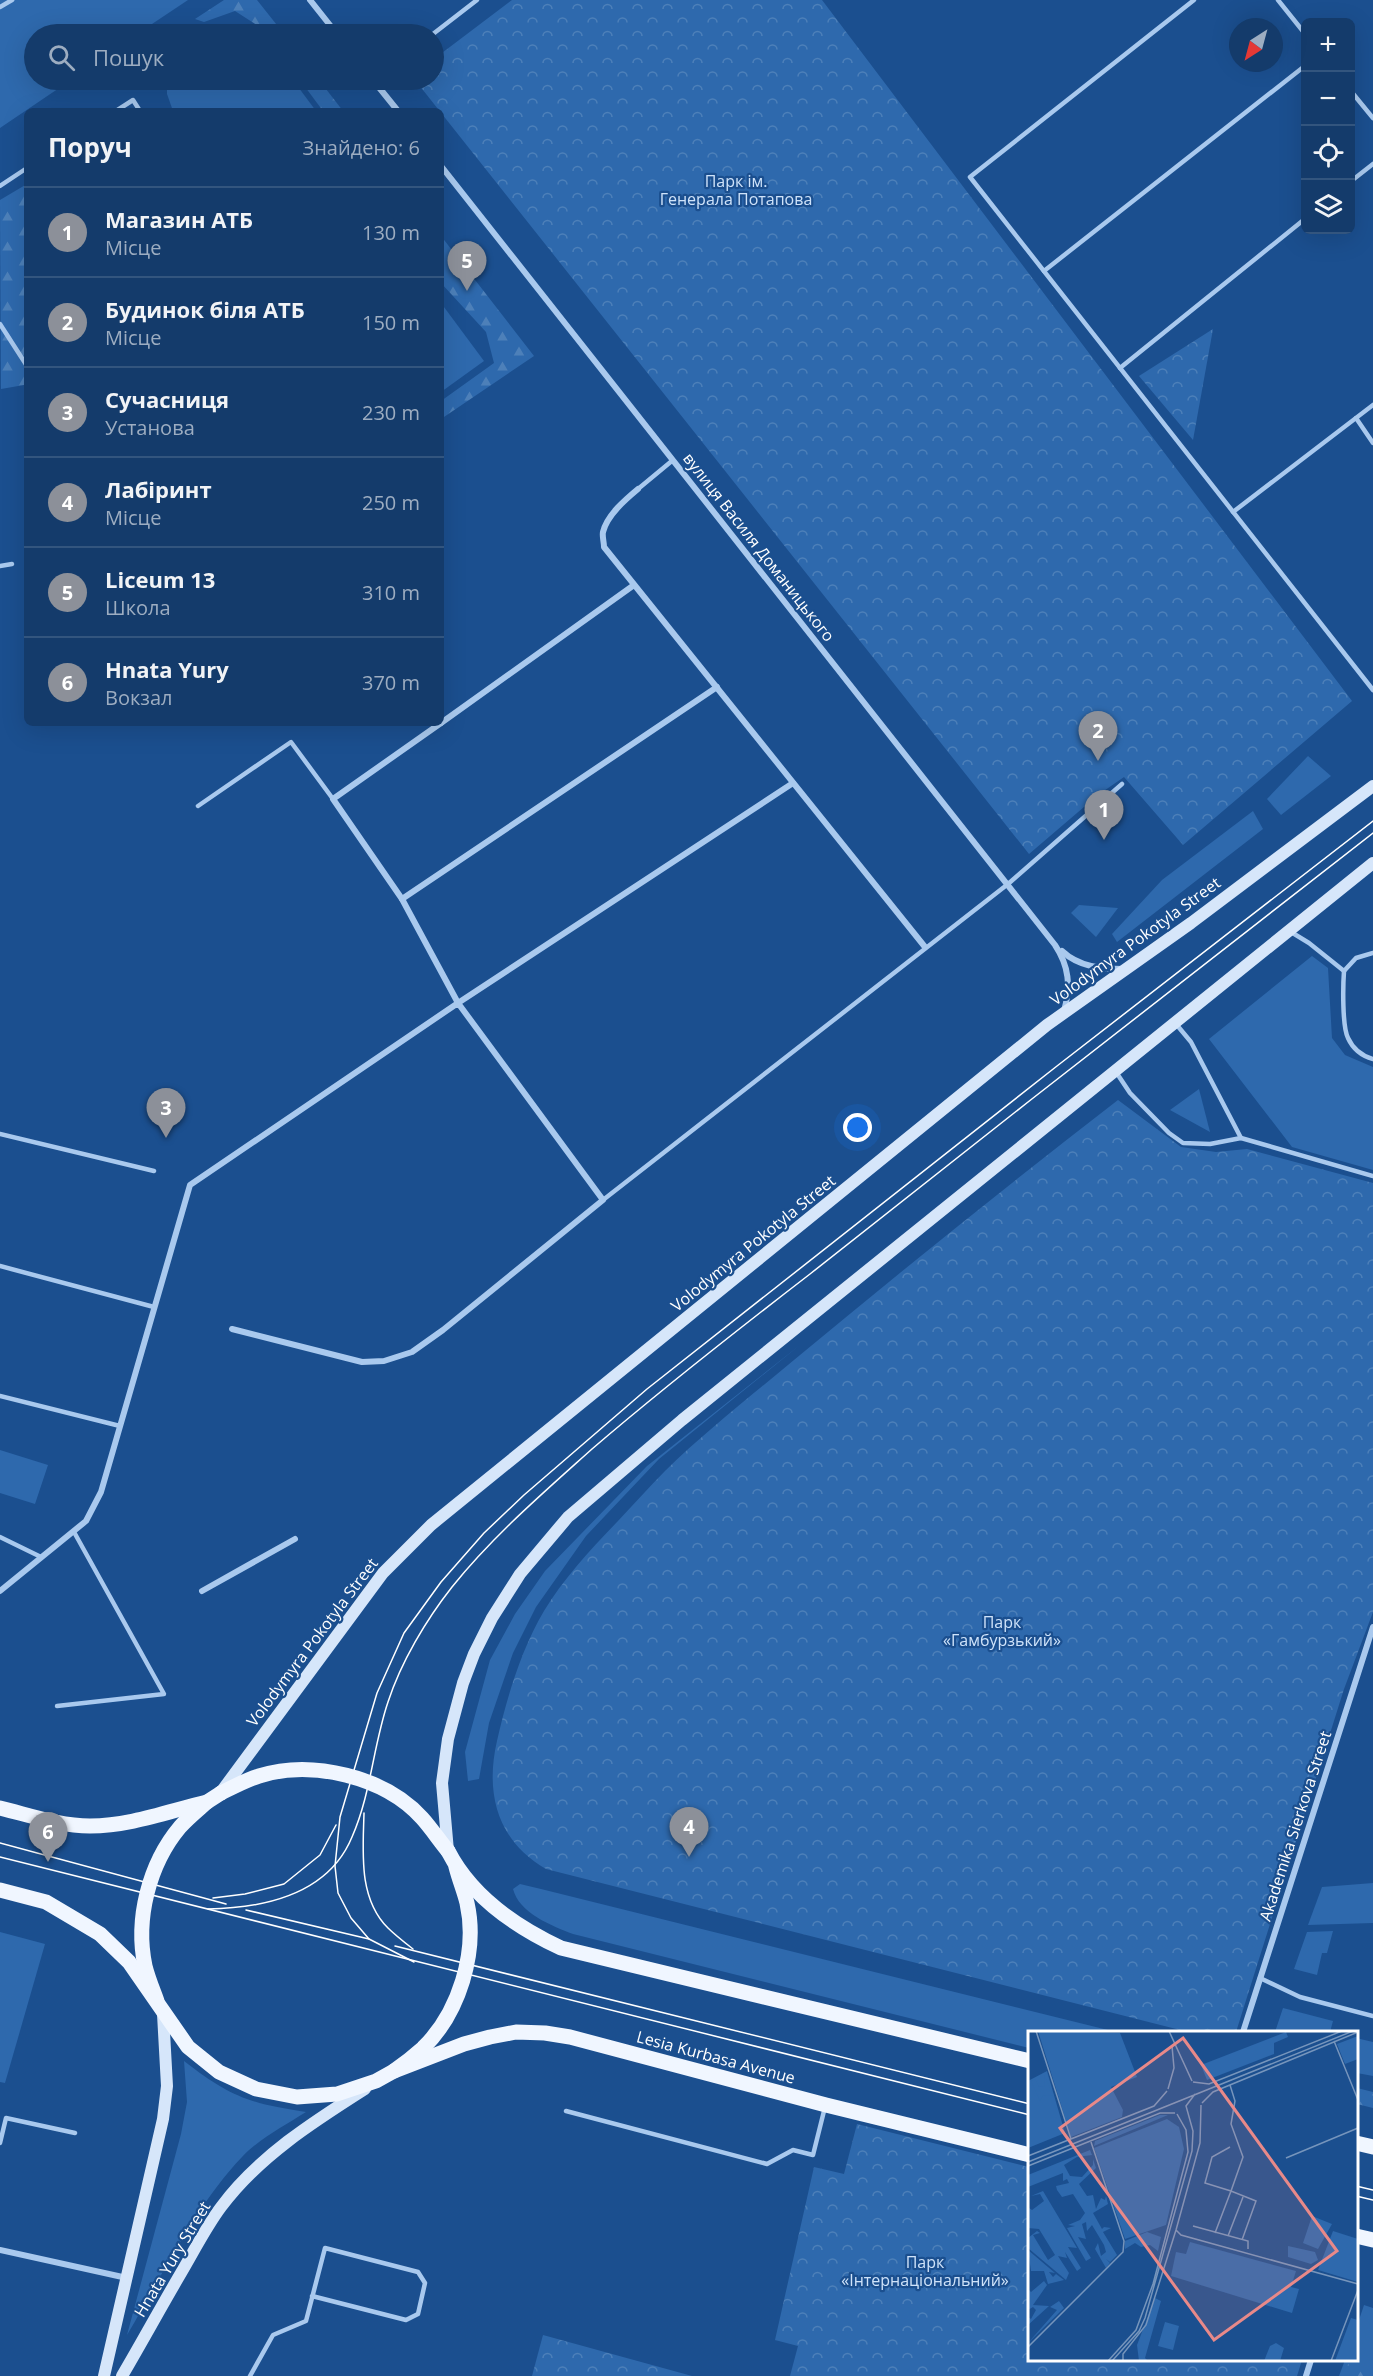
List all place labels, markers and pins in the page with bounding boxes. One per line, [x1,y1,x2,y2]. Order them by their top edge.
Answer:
pin: 5 [448,242,486,291]
pin: 2 [1078,712,1118,761]
pin: 1 [1084,790,1124,840]
pin: 3 [146,1088,186,1138]
pin: 4 [670,1808,708,1857]
pin: 6 [28,1812,68,1862]

